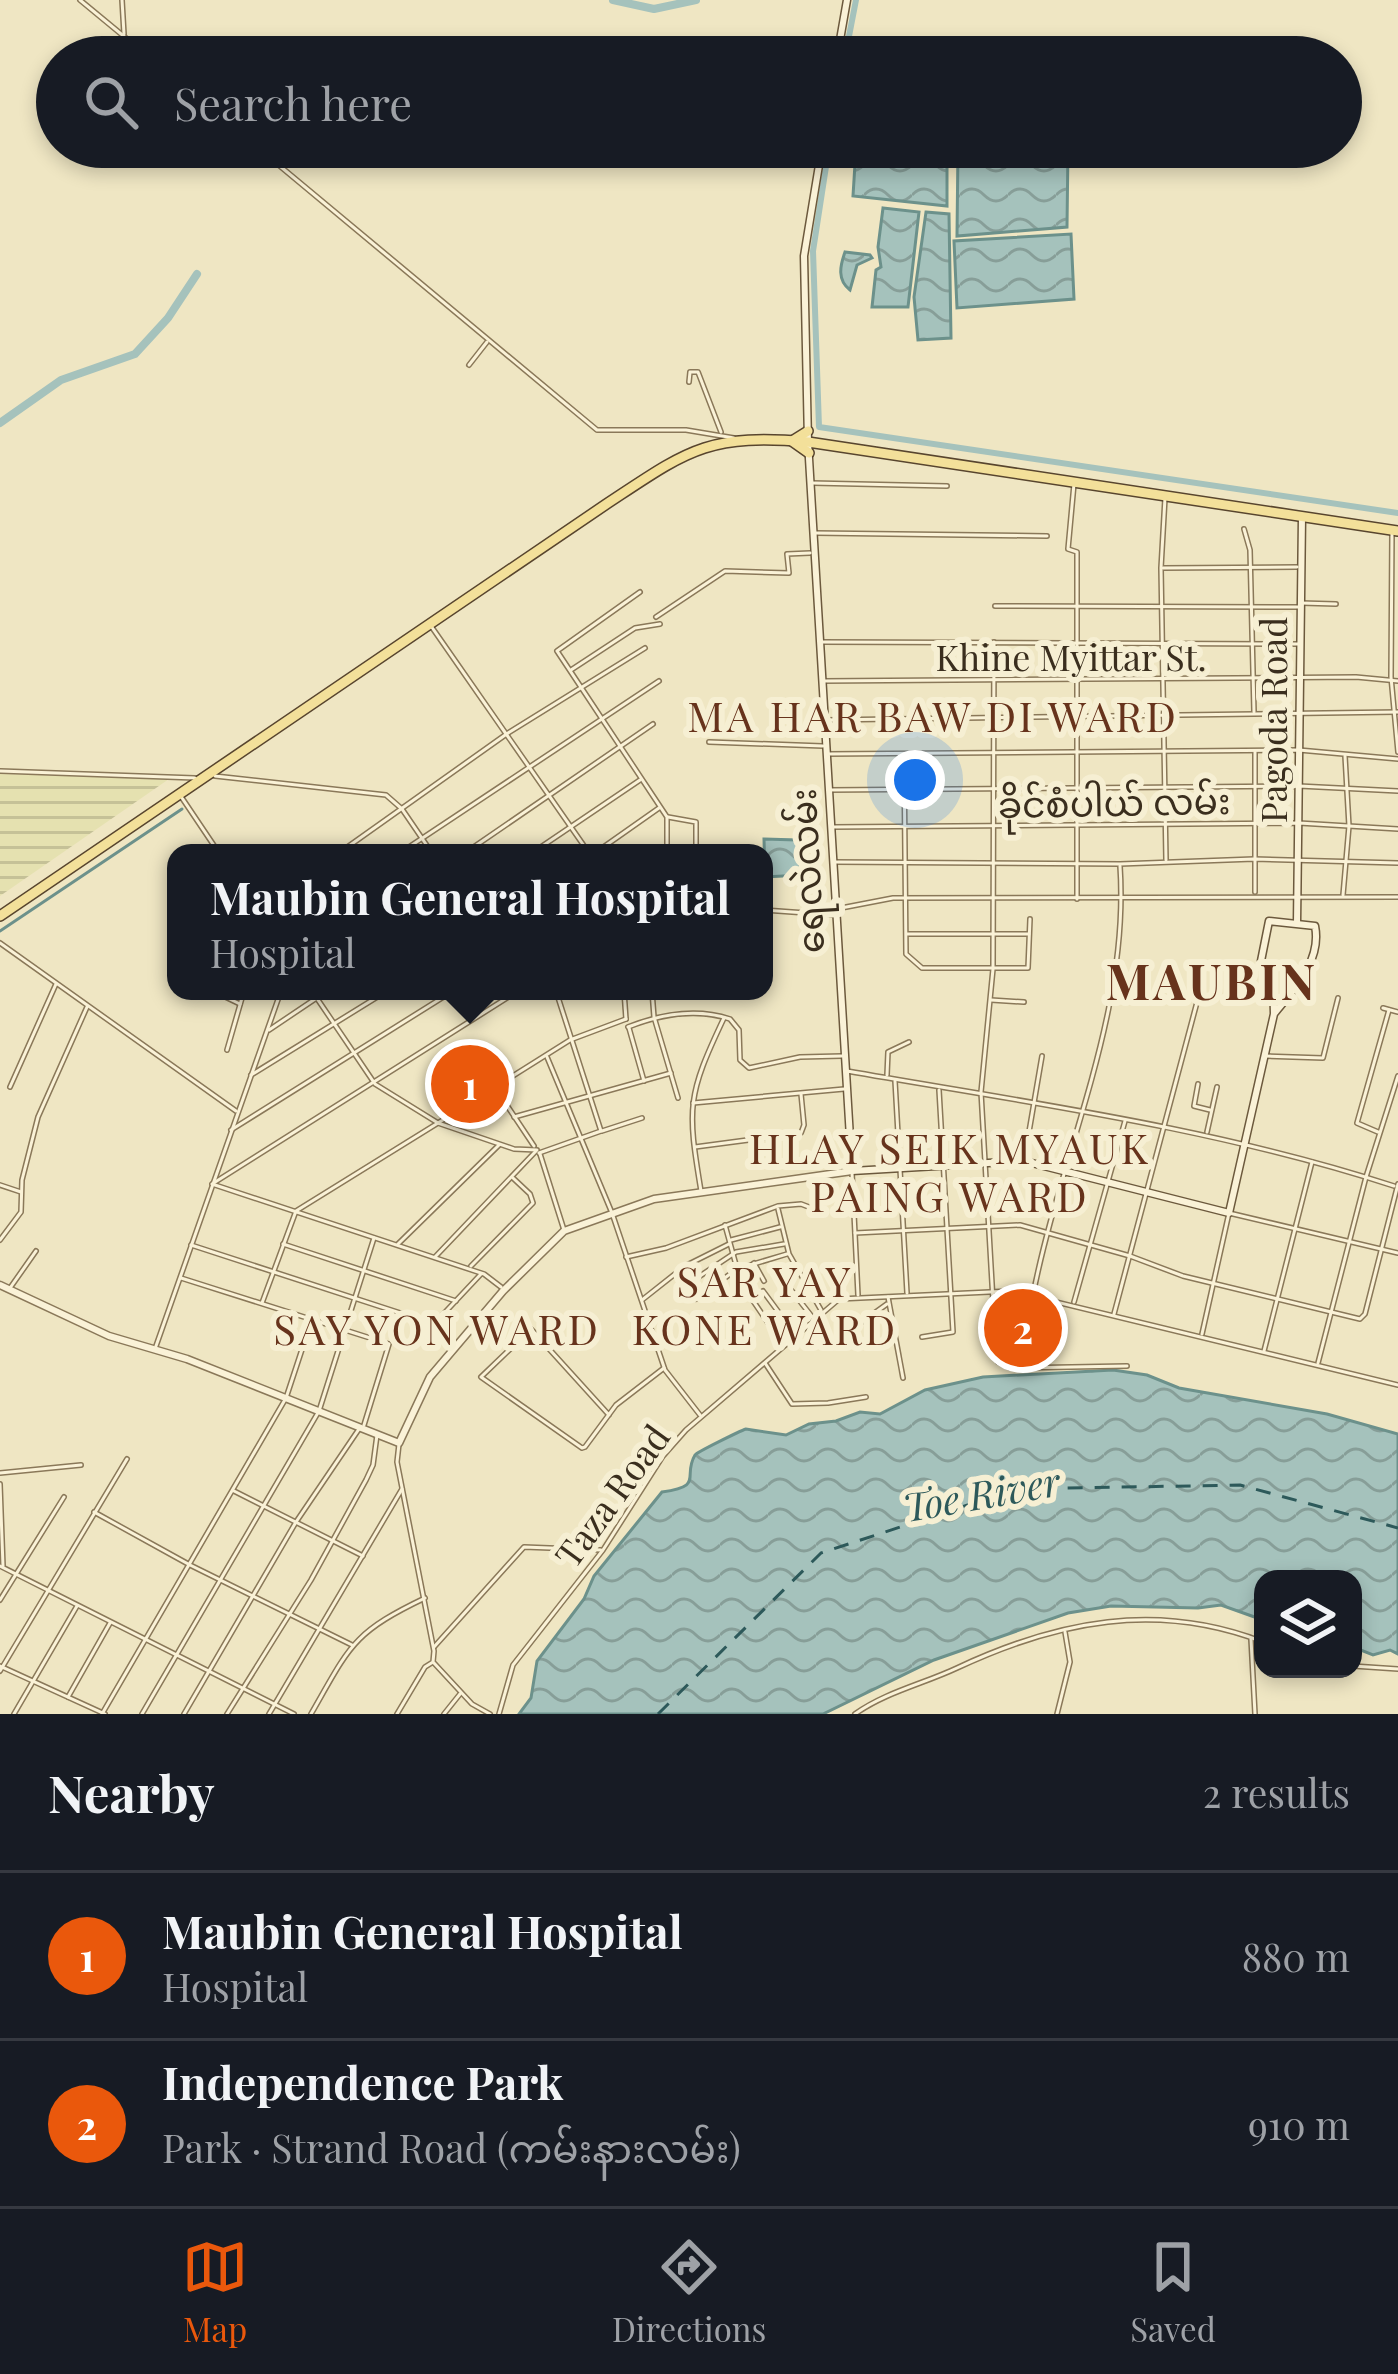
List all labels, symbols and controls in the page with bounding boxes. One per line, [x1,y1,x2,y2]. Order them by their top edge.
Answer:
search box [36,36,1362,168]
icon: search [78,69,144,135]
text: Search here [174,72,412,132]
street label: Pagoda Road [1248,617,1296,823]
street label: Khine Myittar St. [936,632,1206,680]
district label: MA HAR BAW DI WARD [687,687,1179,743]
your location [885,750,945,810]
street label: ခိုင်စံပါယ် လမ်း [997,775,1231,835]
street label: ရေလဲလမ်း [777,787,841,955]
popup [167,844,773,1000]
text: Maubin General Hospital [210,866,730,926]
text: Hospital [210,926,356,978]
district label: MAUBIN [1106,948,1318,1012]
pin: 1 [431,1039,509,1129]
district label: HLAY SEIK MYAUK PAING WARD [749,1119,1151,1223]
district label: SAR YAY KONE WARD [632,1252,898,1356]
pin: 2 [984,1283,1062,1373]
district label: SAY YON WARD [273,1300,601,1356]
street label: Taza Road [543,1414,679,1576]
water label: Toe River [898,1453,1065,1532]
map controls [1254,1570,1362,1678]
button: layers [1254,1570,1362,1678]
text: Nearby [48,1758,214,1826]
text: 2 results [1203,1766,1350,1818]
text: Maubin General Hospital [162,1900,683,1960]
text: 1 [80,1930,94,1982]
text: 880 m [1242,1930,1350,1982]
text: Hospital [162,1960,308,2012]
text: Independence Park [162,2051,563,2111]
text: 2 [77,2098,97,2150]
text: 910 m [1248,2098,1350,2150]
text: Park · Strand Road (ကမ်းနားလမ်း) [162,2121,741,2173]
tab: Map [182,2234,248,2350]
tab: Directions [612,2234,766,2350]
tab: Saved [1130,2234,1216,2350]

